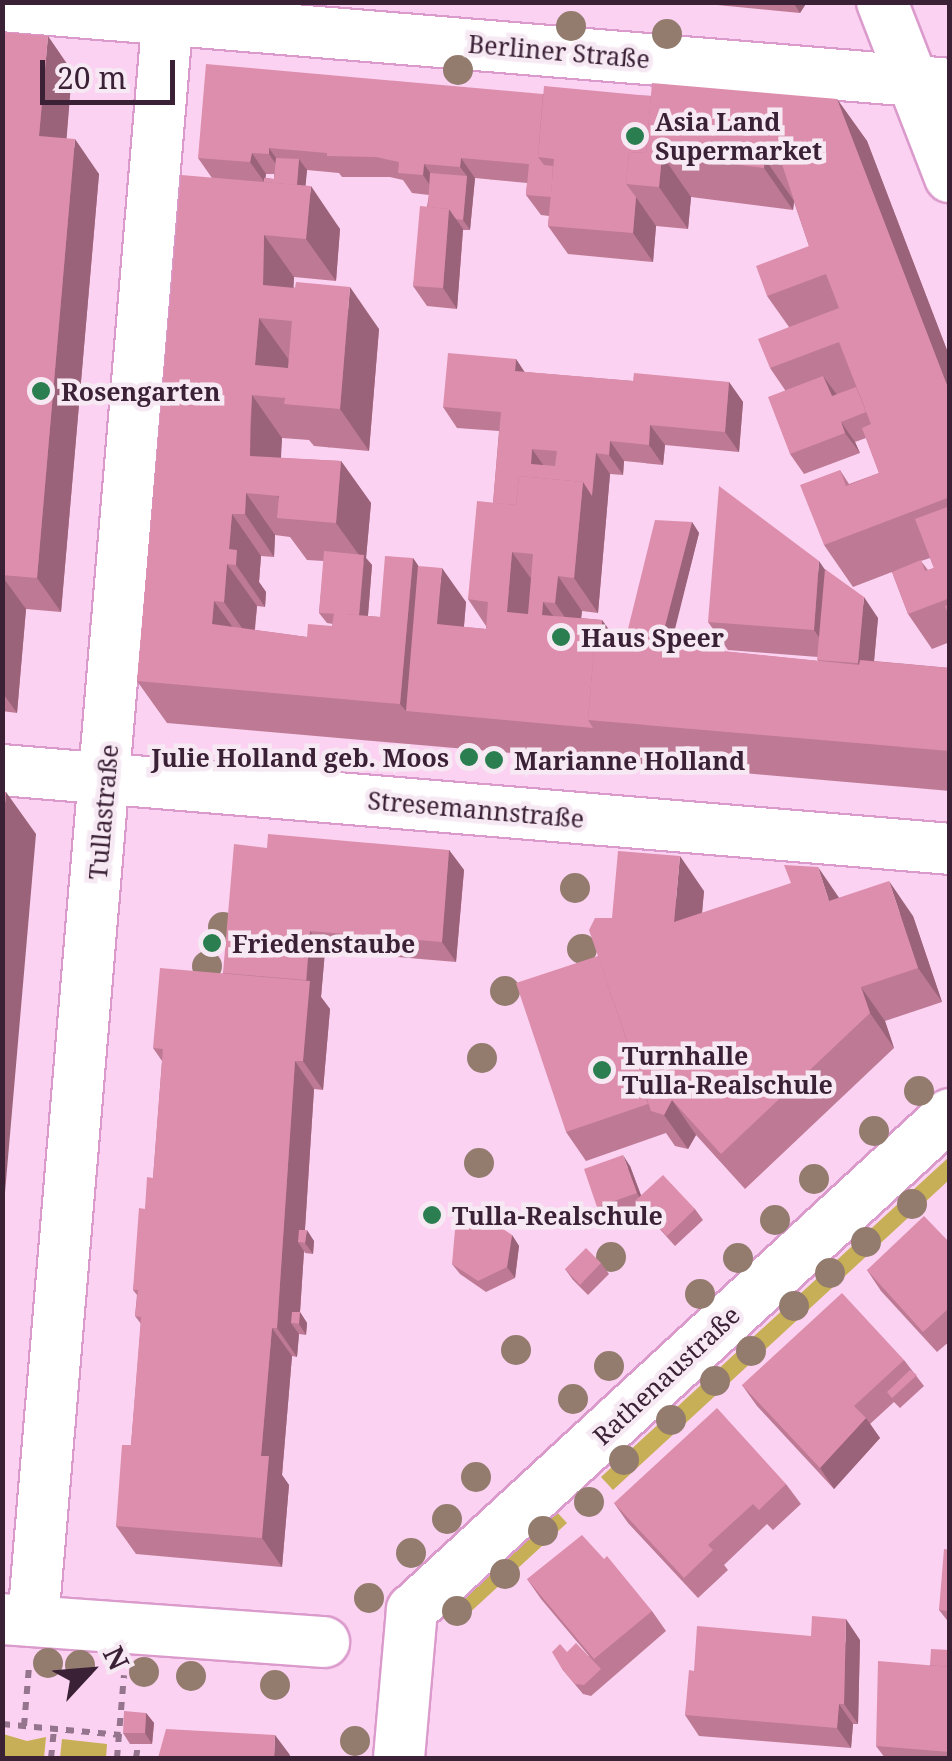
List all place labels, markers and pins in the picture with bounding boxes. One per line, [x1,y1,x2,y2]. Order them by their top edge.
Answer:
place label: Asia Land Supermarket [655,107,822,166]
marker: Asia Land Supermarket [624,125,646,147]
place label: Rosengarten [61,376,220,406]
marker: Rosengarten [30,380,52,402]
place label: Haus Speer [581,622,724,652]
marker: Haus Speer [550,626,572,648]
place label: Julie Holland geb. Moos [151,742,449,772]
place label: Marianne Holland [514,745,745,775]
marker: Julie Holland geb. Moos [458,746,480,768]
marker: Marianne Holland [483,749,505,771]
place label: Friedenstaube [232,928,415,958]
marker: Friedenstaube [201,932,223,954]
place label: Turnhalle Tulla-Realschule [622,1041,833,1100]
marker: Turnhalle Tulla-Realschule [591,1059,613,1081]
place label: Tulla-Realschule [452,1200,663,1230]
marker: Tulla-Realschule [421,1204,443,1226]

